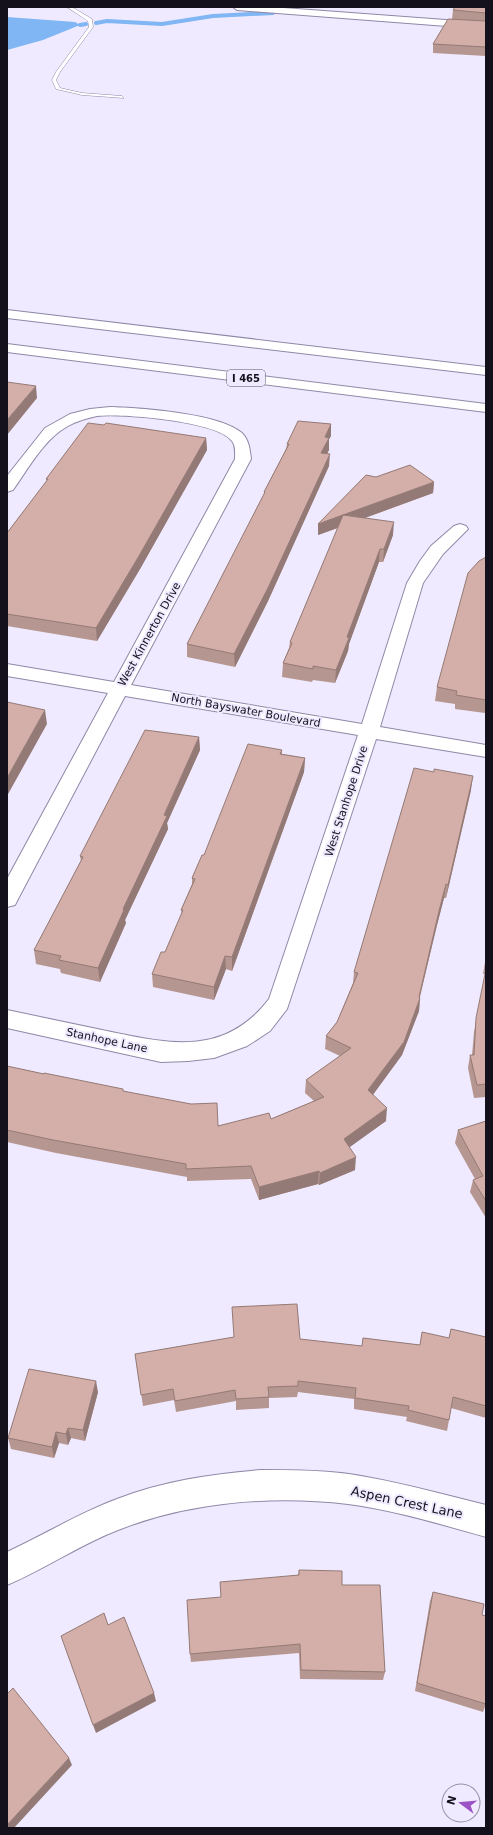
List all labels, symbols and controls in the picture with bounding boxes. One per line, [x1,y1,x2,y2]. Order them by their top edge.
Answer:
road number: I 465 [227,370,265,386]
street label: West Kinnerton Drive [115,580,184,689]
street label: North Bayswater Boulevard [170,691,322,730]
street label: West Stanhope Drive [322,744,371,858]
street label: Stanhope Lane [65,1026,149,1055]
street label: Aspen Crest Lane [350,1483,464,1522]
north arrow [441,1783,481,1823]
text: N [444,1794,459,1807]

